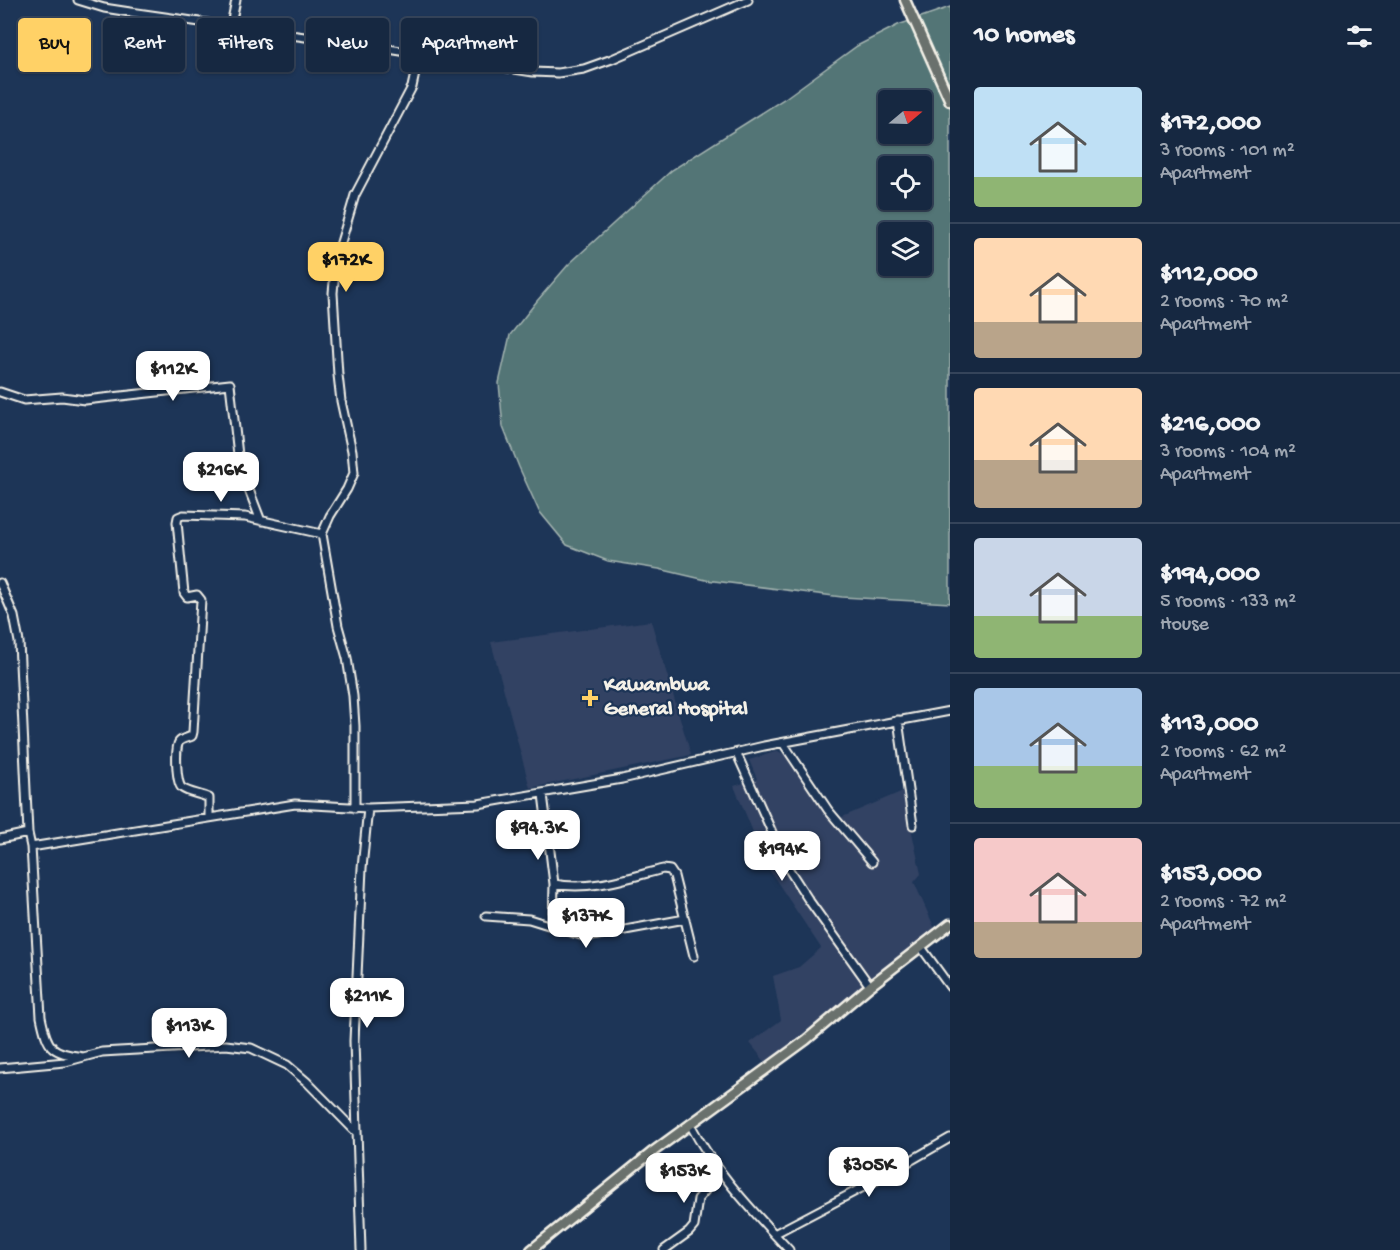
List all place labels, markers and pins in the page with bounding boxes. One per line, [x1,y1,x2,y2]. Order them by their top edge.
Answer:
pin: $172K [304,242,388,293]
pin: $112K [131,351,215,402]
pin: $216K [179,452,263,503]
place label: Kawambwa General Hospital [603,674,748,723]
marker: Kawambwa General Hospital [581,689,599,707]
pin: $94.3K [489,810,587,861]
pin: $194K [740,831,824,882]
pin: $137K [544,898,628,949]
pin: $211K [325,978,409,1029]
pin: $113K [147,1008,231,1059]
pin: $305K [827,1147,911,1198]
pin: $153K [642,1153,726,1204]

